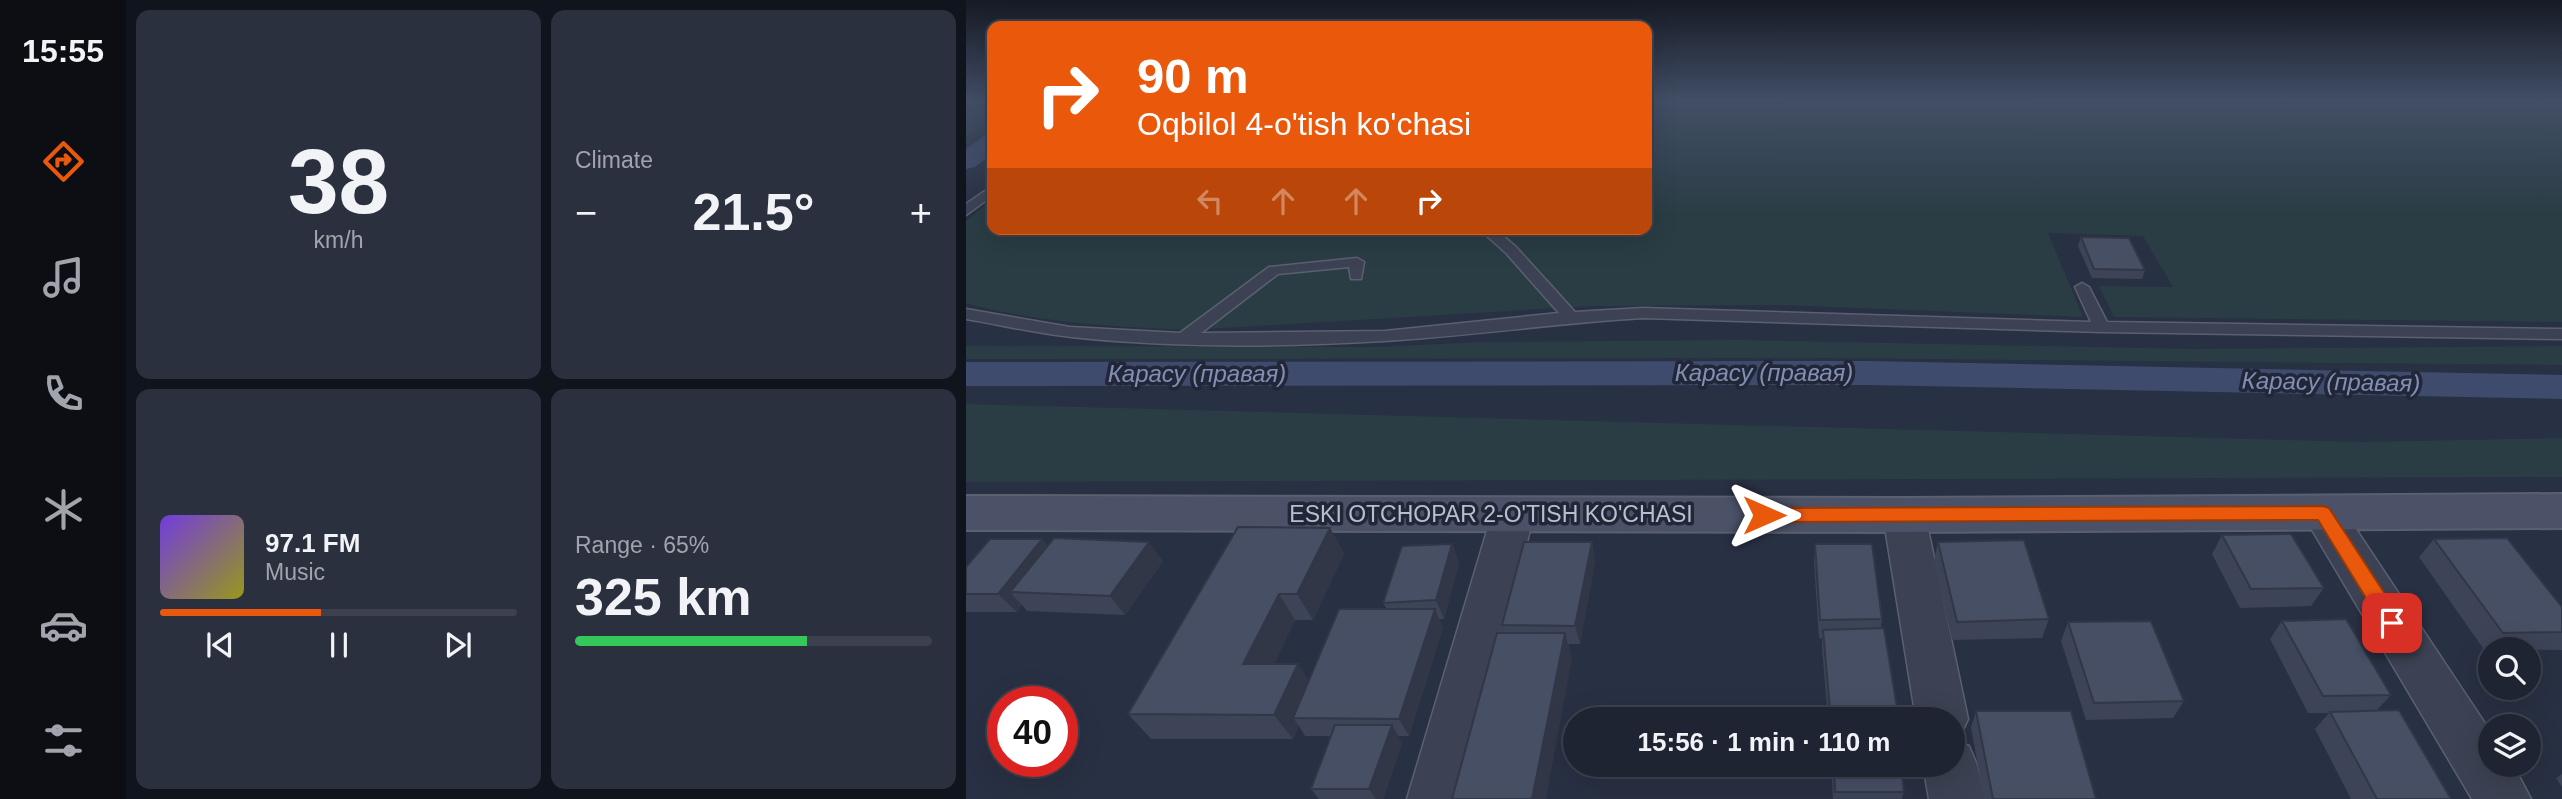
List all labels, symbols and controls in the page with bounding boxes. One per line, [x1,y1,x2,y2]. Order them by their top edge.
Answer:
text: 15:55 [22,33,104,69]
icon: right [1022,49,1113,140]
text: 90 m [1137,49,1249,103]
text: Oqbilol 4-o'tish ko'chasi [1137,106,1471,142]
text: 38 [288,131,389,232]
icon: directions [39,137,88,186]
text: Climate [575,147,653,173]
icon: left [1191,182,1229,220]
icon: ahead [1264,182,1302,220]
icon: ahead [1337,182,1375,220]
icon: right [1410,182,1448,220]
text: 21.5° [692,183,815,241]
text: − [575,192,597,234]
text: + [910,192,932,234]
text: km/h [314,227,363,253]
icon: music [39,253,88,302]
water label: Карасу (правая) [1675,359,1853,386]
water label: Карасу (правая) [1108,360,1286,387]
water label: Карасу (правая) [2241,366,2421,397]
icon: phone [39,369,88,418]
position arrow [1727,478,1801,552]
icon: climate [39,485,88,534]
street label: ESKI OTCHOPAR 2-O'TISH KO'CHASI [1289,501,1693,527]
text: 97.1 FM [265,528,360,558]
text: Range · 65% [575,532,709,558]
text: Music [265,559,325,585]
text: 325 km [575,568,751,626]
pin [2362,593,2422,653]
icon: car [39,601,88,650]
icon: arrive [2373,604,2411,642]
icon: previous [201,626,239,664]
icon: pause [320,626,358,664]
icon: next [439,626,477,664]
map controls [2478,637,2541,777]
button: search [2478,637,2541,700]
speed limit sign: 40 [987,686,1078,777]
button: layers [2478,714,2541,777]
icon: filters [39,716,88,765]
text: 15:56 · 1 min · 110 m [1638,727,1890,757]

